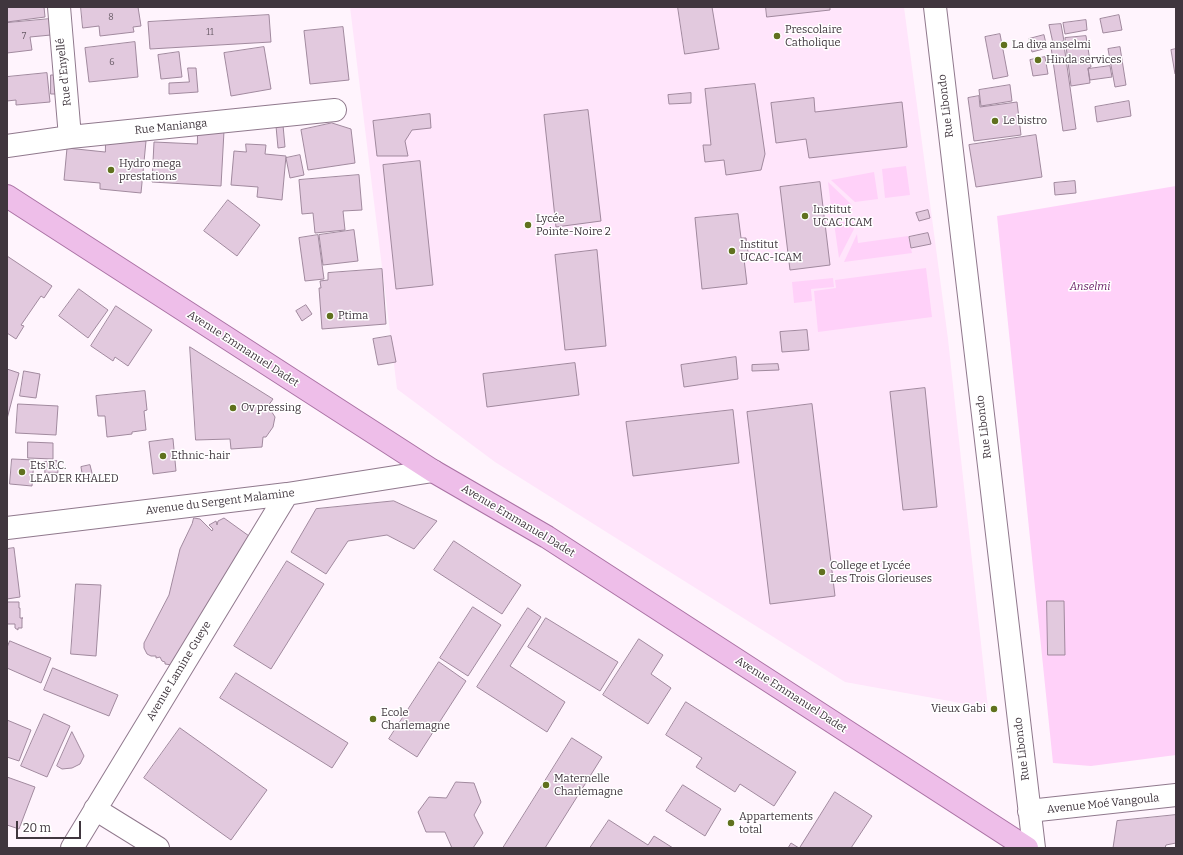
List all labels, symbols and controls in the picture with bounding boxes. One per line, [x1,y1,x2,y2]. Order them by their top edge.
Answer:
house number: 8 [108,12,114,22]
place label: Prescolaire Catholique [785,23,842,49]
house number: 11 [206,27,214,37]
house number: 7 [22,31,26,41]
marker: Prescolaire Catholique [772,31,782,41]
street label: Rue d'Enyellé [54,37,74,107]
place label: La diva anselmi [1012,38,1091,52]
marker: La diva anselmi [999,40,1009,50]
place label: Hinda services [1046,53,1122,67]
marker: Hinda services [1033,55,1043,65]
house number: 6 [109,57,115,67]
street label: Rue Libondo [936,74,956,138]
place label: Le bistro [1003,114,1047,128]
marker: Le bistro [990,116,1000,126]
street label: Rue Manianga [134,117,208,137]
place label: Hydro mega prestations [119,157,181,183]
marker: Hydro mega prestations [106,165,116,175]
place label: Institut UCAC ICAM [813,203,873,229]
marker: Institut UCAC ICAM [800,211,810,221]
place label: Lycée Pointe-Noire 2 [536,212,611,238]
marker: Lycée Pointe-Noire 2 [523,220,533,230]
place label: Institut UCAC-ICAM [740,238,802,264]
marker: Institut UCAC-ICAM [727,246,737,256]
park label: Anselmi [1070,280,1110,294]
street label: Avenue Emmanuel Dadet [185,308,301,390]
place label: Ptima [338,309,368,323]
marker: Ptima [325,311,335,321]
street label: Rue Libondo [974,395,994,459]
place label: Ov pressing [241,401,301,415]
marker: Ov pressing [228,403,238,413]
place label: Ethnic-hair [171,449,230,463]
marker: Ethnic-hair [158,451,168,461]
place label: Ets R.C. LEADER KHALED [30,459,119,485]
marker: Ets R.C. LEADER KHALED [17,467,27,477]
street label: Avenue Emmanuel Dadet [459,482,577,560]
street label: Avenue du Sergent Malamine [145,486,295,518]
place label: College et Lycée Les Trois Glorieuses [830,559,932,585]
marker: College et Lycée Les Trois Glorieuses [817,567,827,577]
street label: Avenue Lamine Gueye [144,619,214,723]
street label: Avenue Emmanuel Dadet [733,654,849,736]
place label: Vieux Gabi [931,702,986,716]
marker: Vieux Gabi [989,704,999,714]
place label: Ecole Charlemagne [381,706,450,732]
marker: Ecole Charlemagne [368,714,378,724]
street label: Rue Libondo [1012,717,1032,781]
place label: Maternelle Charlemagne [554,772,623,798]
marker: Maternelle Charlemagne [541,780,551,790]
street label: Avenue Moé Vangoula [1046,792,1160,816]
place label: Appartements total [739,810,813,836]
scale bar [18,813,83,839]
marker: Appartements total [726,818,736,828]
text: 20 m [23,821,51,835]

